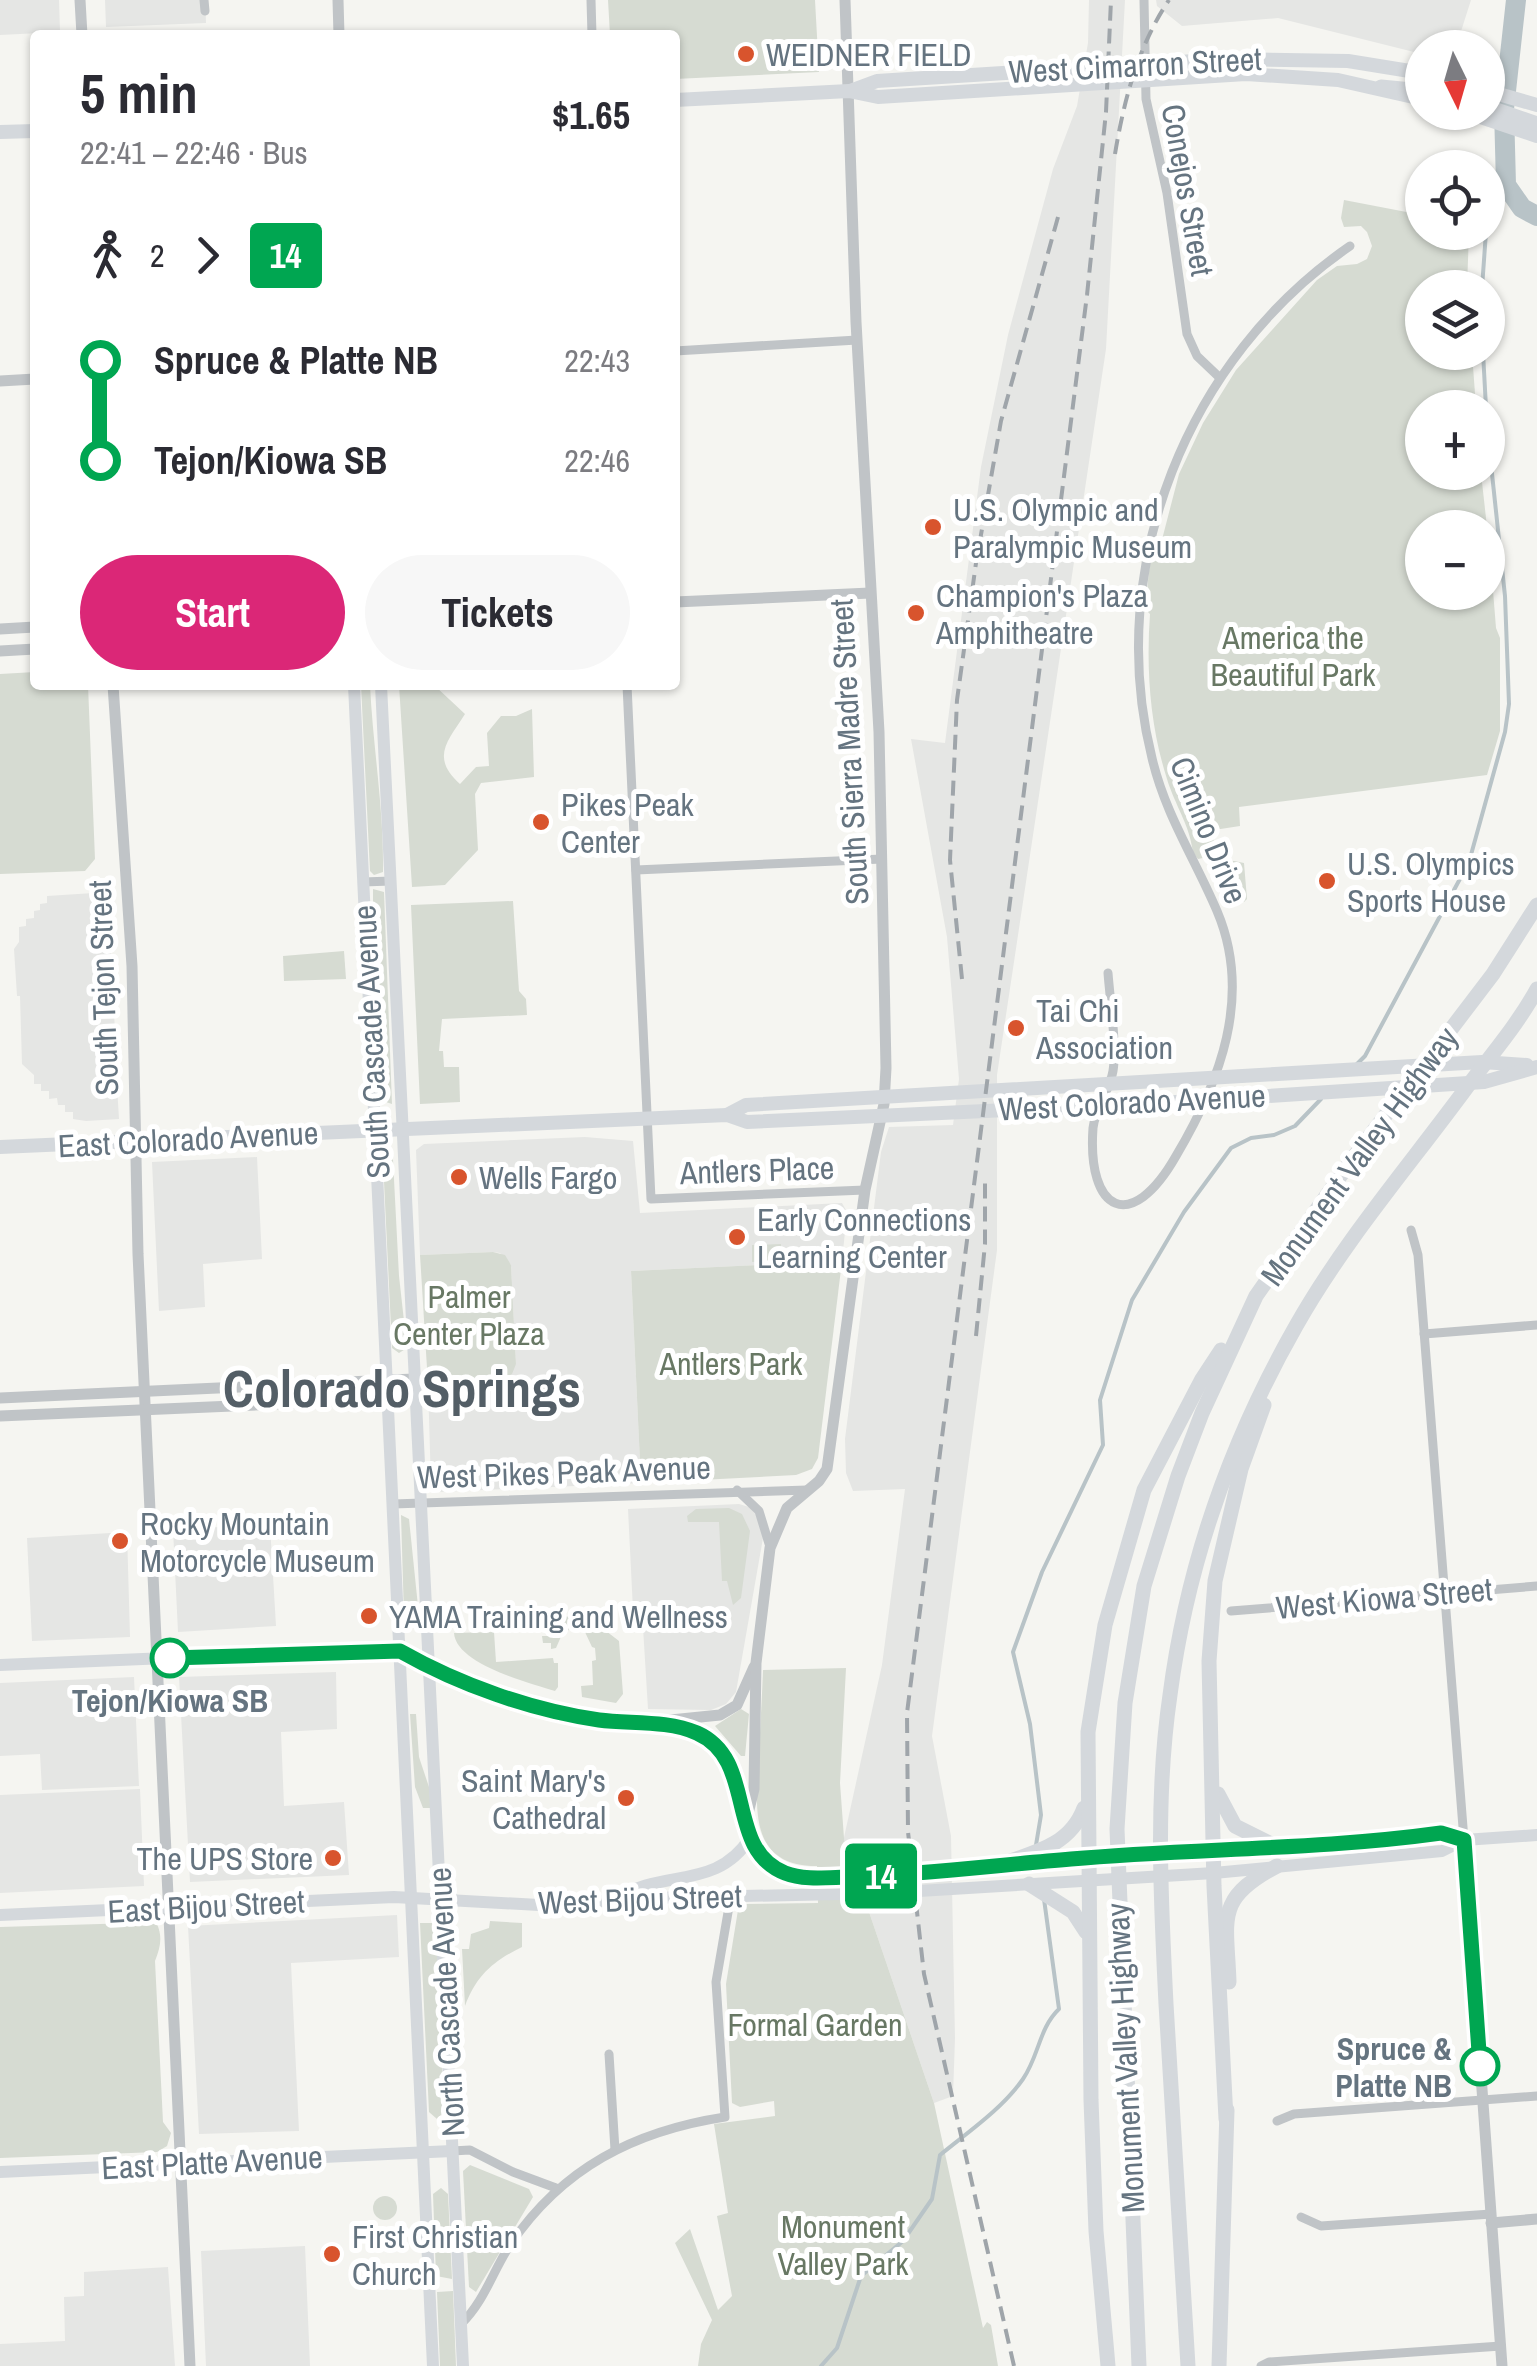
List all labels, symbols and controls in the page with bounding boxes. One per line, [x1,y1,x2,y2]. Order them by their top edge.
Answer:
north arrow [1405,30,1505,130]
map controls [1405,30,1505,610]
place label: WEIDNER FIELD [766,33,972,76]
street label: West Cimarron Street [1007,37,1263,93]
marker: WEIDNER FIELD [735,43,757,65]
text: 5 min [80,56,198,130]
text: $1.65 [552,90,630,141]
street label: Conejos Street [1152,101,1224,279]
text: 22:41 – 22:46 · Bus [80,131,308,174]
button: locate [1405,150,1505,250]
icon: walk [80,228,135,283]
icon: forward [180,228,235,283]
text: 14 [270,232,302,279]
text: 2 [150,234,165,277]
button: layers [1405,270,1505,370]
text: Spruce & Platte NB [154,335,438,386]
text: 22:43 [564,339,630,382]
button: + [1405,390,1505,490]
text: Tejon/Kiowa SB [154,435,387,486]
text: 22:46 [564,439,630,482]
place label: U.S. Olympic and Paralympic Museum [953,488,1192,568]
button: − [1405,510,1505,610]
marker: U.S. Olympic and Paralympic Museum [922,516,944,538]
button: Start [80,555,345,670]
button: Tickets [365,555,630,670]
place label: Champion's Plaza Amphitheatre [935,574,1149,654]
street label: South Sierra Madre Street [820,598,878,906]
marker: Champion's Plaza Amphitheatre [905,602,927,624]
park label: America the Beautiful Park [1211,616,1376,696]
street label: Cimino Drive [1160,750,1258,910]
place label: Pikes Peak Center [561,783,695,863]
marker: Pikes Peak Center [530,811,552,833]
place label: U.S. Olympics Sports House [1347,842,1515,922]
marker: U.S. Olympics Sports House [1316,870,1338,892]
street label: South Tejon Street [78,880,128,1096]
street label: South Cascade Avenue [342,904,400,1180]
place label: Tai Chi Association [1035,989,1173,1069]
marker: Tai Chi Association [1005,1017,1027,1039]
street label: Monument Valley Highway [1250,1018,1468,1294]
street label: West Colorado Avenue [997,1074,1267,1130]
street label: East Colorado Avenue [57,1111,319,1167]
street label: Antlers Place [678,1146,835,1194]
place label: Wells Fargo [479,1156,617,1199]
marker: Wells Fargo [448,1166,470,1188]
place label: Early Connections Learning Center [757,1198,971,1278]
marker: Early Connections Learning Center [726,1226,748,1248]
park label: Palmer Center Plaza [393,1275,545,1355]
park label: Antlers Park [659,1342,803,1385]
district label: Colorado Springs [223,1353,581,1423]
street label: West Pikes Peak Avenue [416,1445,712,1499]
place label: Rocky Mountain Motorcycle Museum [140,1502,375,1582]
marker: Rocky Mountain Motorcycle Museum [109,1530,131,1552]
street label: West Kiowa Street [1274,1567,1494,1629]
place label: YAMA Training and Wellness [389,1595,728,1638]
marker: YAMA Training and Wellness [358,1605,380,1627]
marker: Tejon/Kiowa SB [151,1639,189,1677]
place label: Tejon/Kiowa SB [72,1679,268,1722]
place label: Saint Mary's Cathedral [461,1759,606,1839]
marker: Saint Mary's Cathedral [615,1787,637,1809]
place label: The UPS Store [137,1837,313,1880]
line badge: 14 [836,1844,926,1908]
marker: The UPS Store [322,1847,344,1869]
text: 14 [865,1853,897,1900]
street label: North Cascade Avenue [417,1866,475,2138]
street label: West Bijou Street [537,1874,743,1924]
street label: East Bijou Street [107,1879,305,1933]
street label: Monument Valley Highway [1095,1902,1155,2214]
park label: Formal Garden [727,2003,903,2046]
place label: Spruce & Platte NB [1335,2027,1452,2107]
marker: Spruce & Platte NB [1461,2047,1499,2085]
street label: East Platte Avenue [100,2135,324,2189]
park label: Monument Valley Park [778,2205,909,2285]
place label: First Christian Church [352,2215,518,2295]
marker: First Christian Church [321,2243,343,2265]

